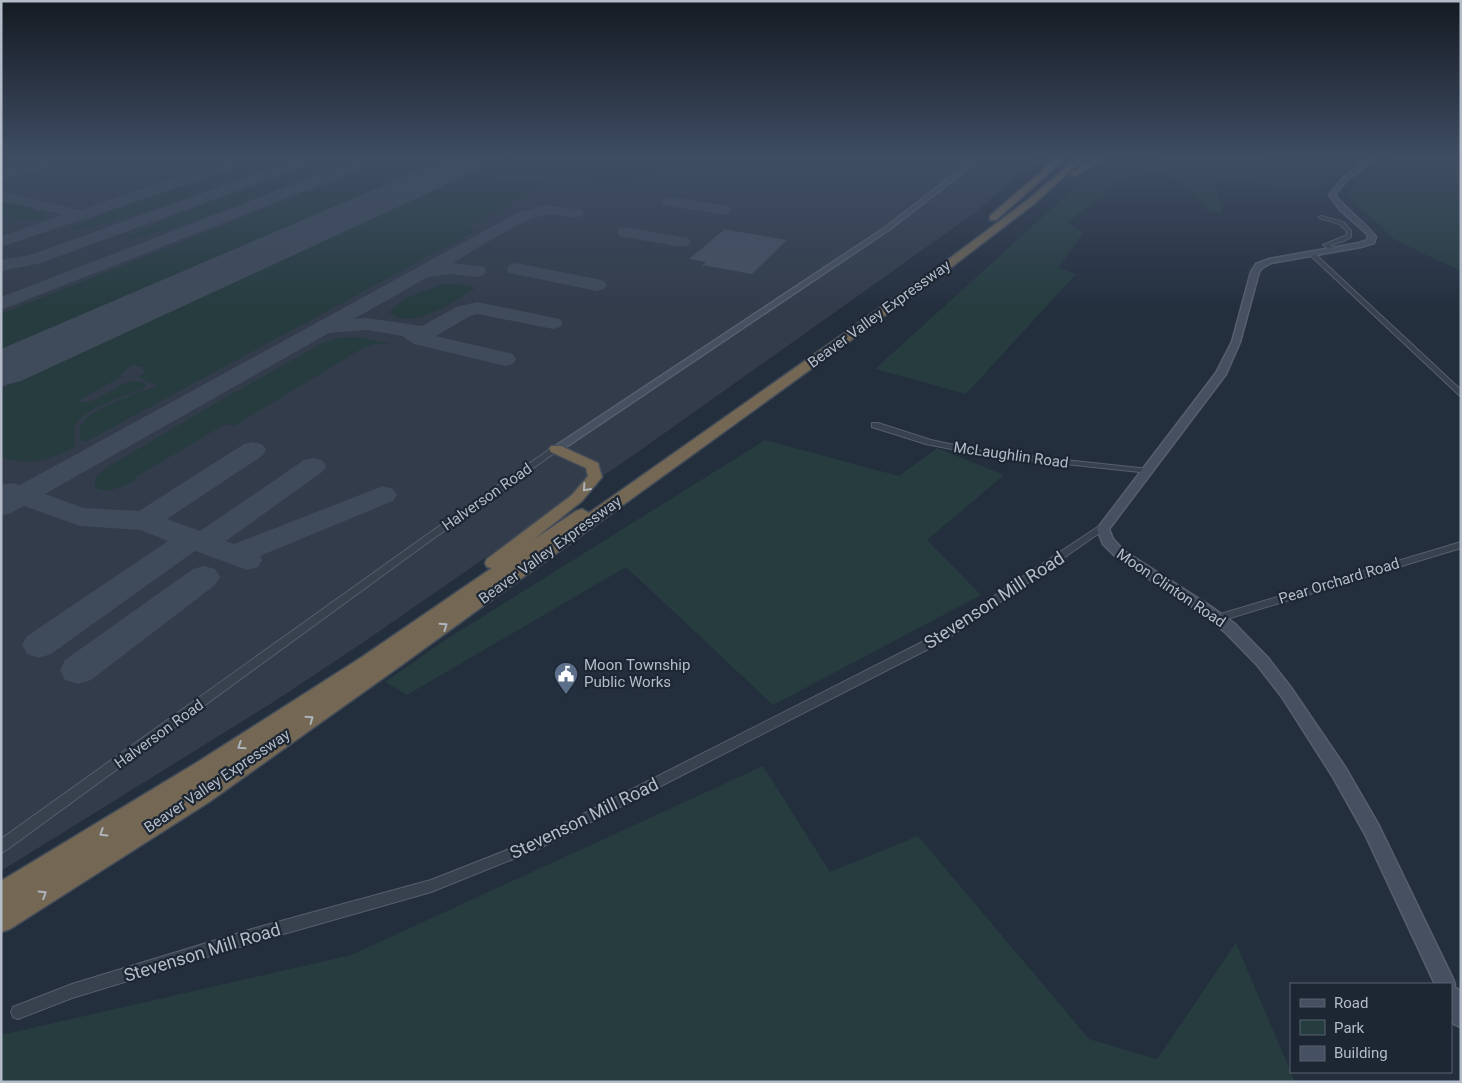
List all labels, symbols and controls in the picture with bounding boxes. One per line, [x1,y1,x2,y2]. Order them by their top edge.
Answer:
street label: Beaver Valley Expressway [804,256,954,372]
street label: McLaughlin Road [952,438,1070,472]
street label: Halverson Road [439,459,535,535]
one-way arrow [582,483,591,492]
street label: Beaver Valley Expressway [475,492,625,608]
street label: Moon Clinton Road [1113,545,1229,631]
street label: Stevenson Mill Road [920,547,1068,653]
street label: Pear Orchard Road [1276,554,1402,608]
one-way arrow [438,623,447,632]
place label: Moon Township Public Works [584,656,690,691]
public building icon: Moon Township Public Works [553,661,579,695]
street label: Halverson Road [111,696,207,772]
one-way arrow [305,716,314,725]
street label: Beaver Valley Expressway [141,726,293,836]
one-way arrow [237,740,246,750]
street label: Stevenson Mill Road [506,773,662,863]
one-way arrow [99,826,108,836]
one-way arrow [37,890,46,900]
street label: Stevenson Mill Road [121,918,283,986]
legend [1290,983,1452,1073]
text: Road [1334,994,1368,1012]
text: Park [1334,1019,1365,1037]
text: Building [1334,1044,1388,1062]

